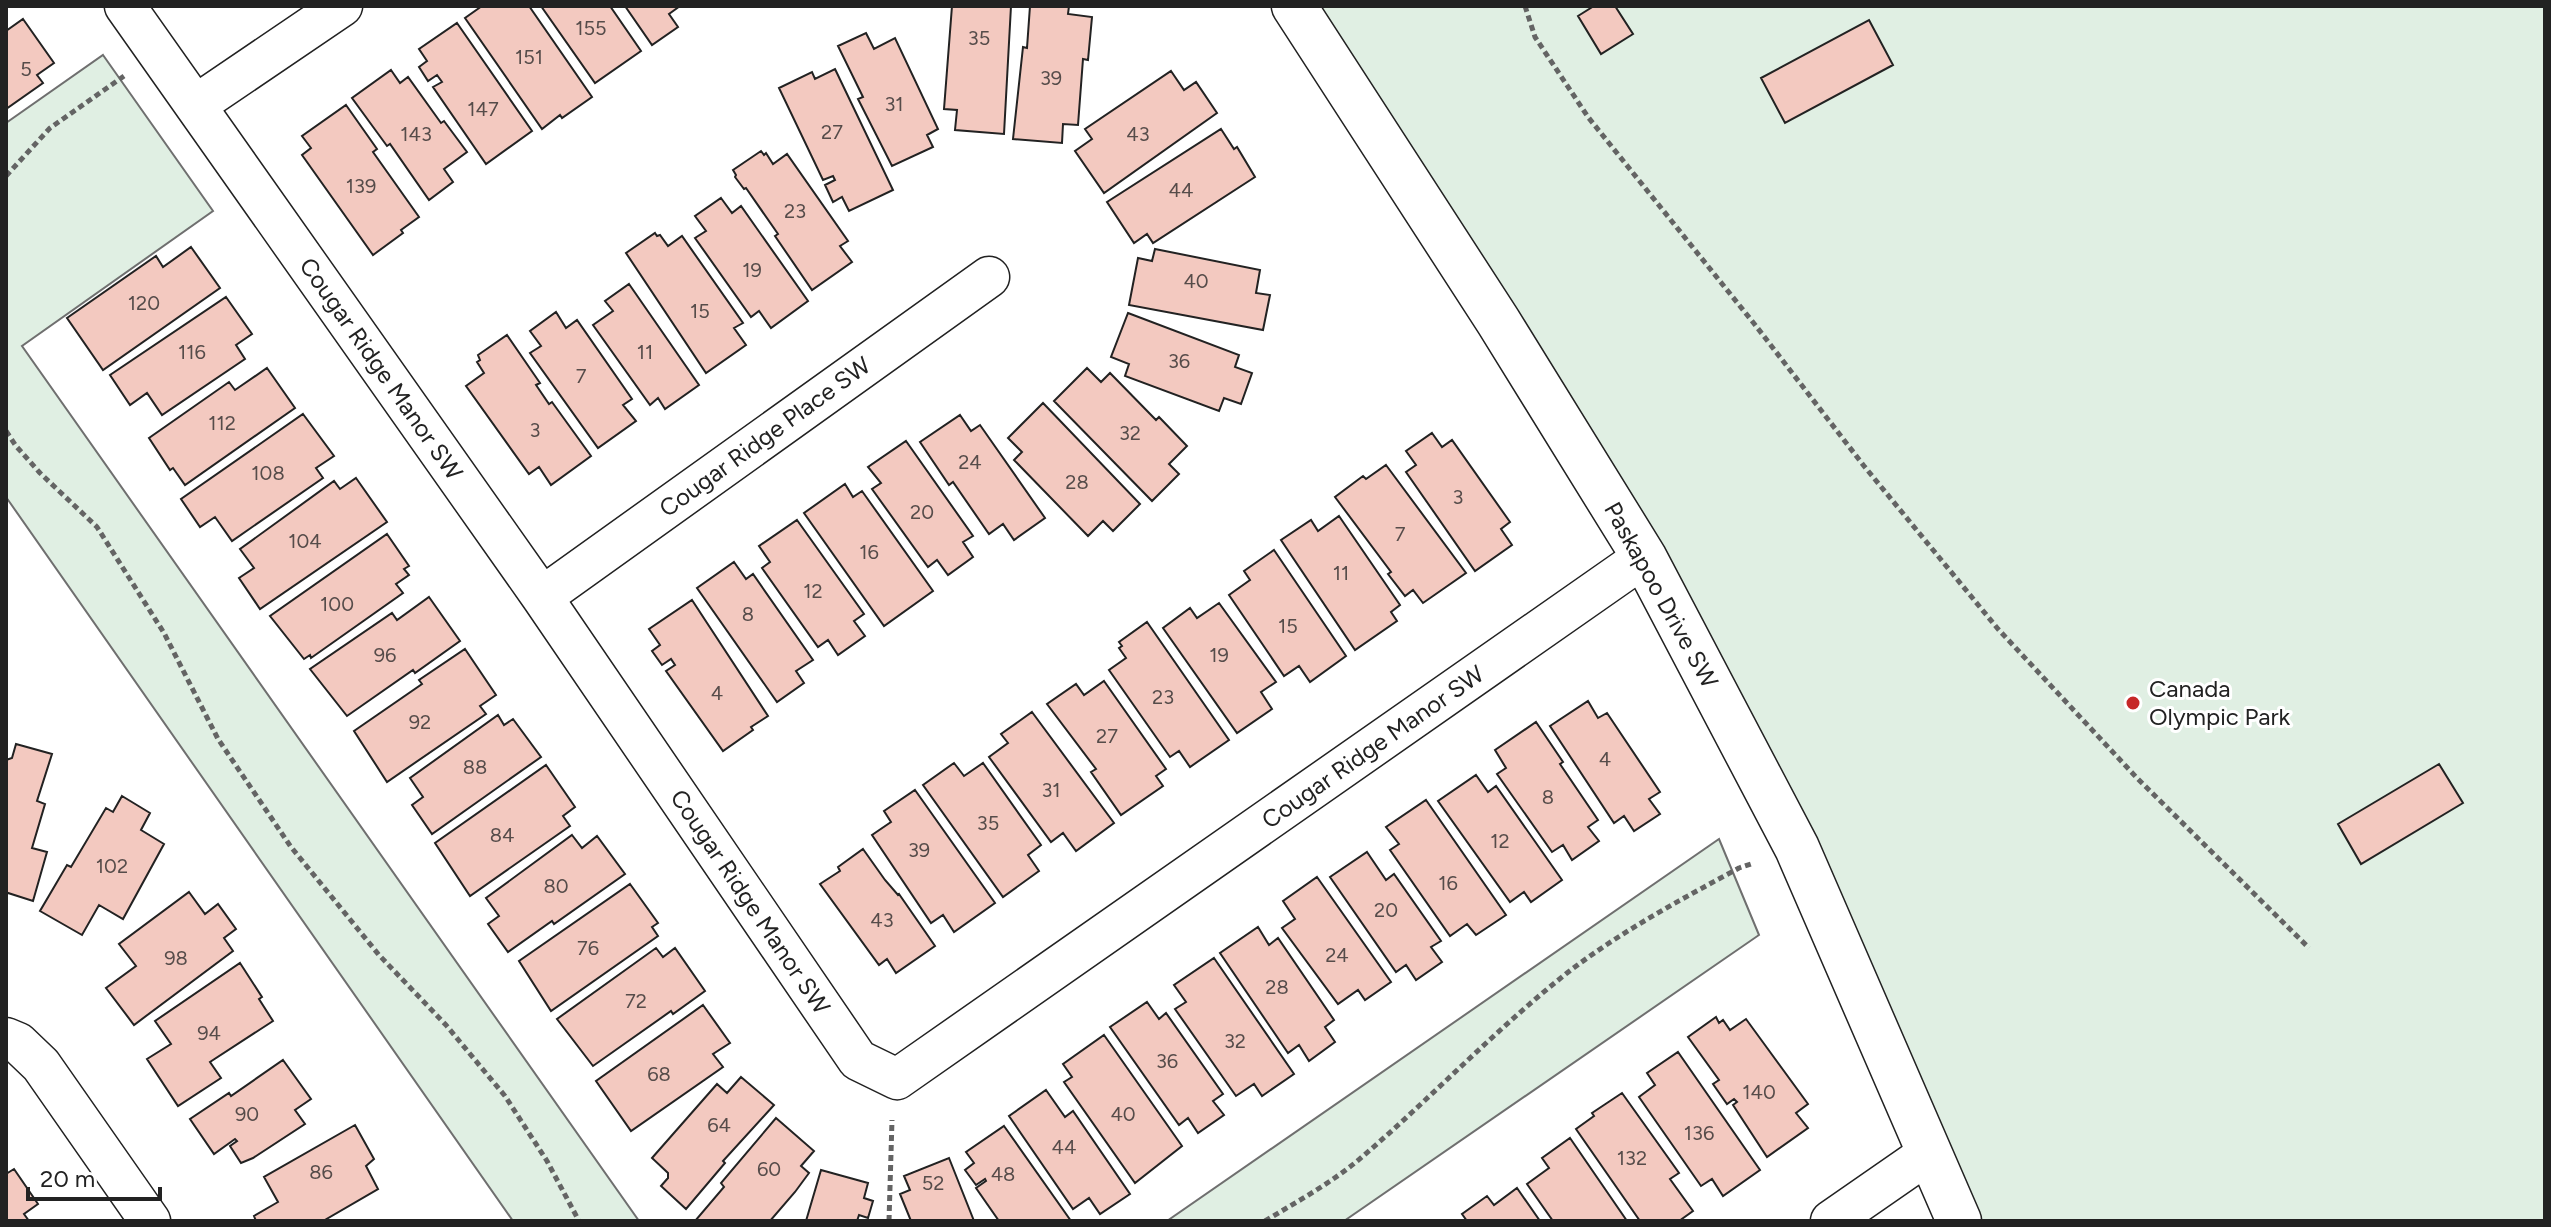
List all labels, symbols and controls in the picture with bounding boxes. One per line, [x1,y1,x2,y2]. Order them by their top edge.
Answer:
house number: 155 [575,16,607,40]
house number: 35 [968,26,990,50]
house number: 151 [515,45,543,69]
house number: 5 [20,57,32,81]
house number: 39 [1040,66,1062,90]
house number: 31 [884,92,904,116]
house number: 147 [467,97,499,121]
house number: 27 [821,120,843,144]
house number: 143 [400,122,432,146]
house number: 43 [1126,122,1150,146]
house number: 139 [346,174,376,198]
house number: 44 [1169,178,1193,202]
house number: 23 [784,199,806,223]
street label: Cougar Ridge Manor SW [294,252,469,485]
house number: 19 [742,258,762,282]
house number: 40 [1183,269,1209,293]
house number: 120 [128,291,160,315]
house number: 15 [690,299,710,323]
house number: 116 [178,340,206,364]
house number: 11 [637,340,653,364]
house number: 36 [1168,349,1190,373]
street label: Cougar Ridge Place SW [653,350,876,523]
house number: 7 [576,364,587,388]
house number: 112 [208,411,236,435]
house number: 3 [530,418,540,442]
house number: 32 [1119,421,1141,445]
house number: 24 [958,450,982,474]
house number: 108 [251,461,285,485]
house number: 28 [1065,470,1089,494]
house number: 3 [1453,485,1463,509]
street label: Paskapoo Drive SW [1598,497,1725,693]
house number: 20 [910,500,934,524]
house number: 7 [1395,522,1406,546]
house number: 104 [288,529,322,553]
house number: 16 [859,540,879,564]
house number: 11 [1333,561,1349,585]
house number: 12 [803,579,823,603]
house number: 100 [320,592,354,616]
house number: 8 [742,602,754,626]
house number: 15 [1278,614,1298,638]
house number: 96 [374,643,396,667]
house number: 19 [1209,643,1229,667]
street label: Cougar Ridge Manor SW [1256,659,1489,834]
place label: Canada Olympic Park [2149,674,2291,731]
house number: 4 [711,681,723,705]
house number: 23 [1152,685,1174,709]
marker: Canada Olympic Park [2124,694,2142,712]
house number: 92 [409,710,431,734]
house number: 27 [1096,724,1118,748]
house number: 4 [1599,747,1611,771]
house number: 88 [463,755,487,779]
house number: 31 [1041,778,1061,802]
street label: Cougar Ridge Manor SW [664,784,836,1019]
house number: 8 [1542,785,1554,809]
house number: 35 [977,811,999,835]
house number: 84 [490,823,514,847]
house number: 12 [1490,829,1510,853]
house number: 39 [908,838,930,862]
house number: 102 [96,854,128,878]
house number: 16 [1438,871,1458,895]
house number: 80 [543,874,569,898]
house number: 20 [1374,898,1398,922]
house number: 43 [870,908,894,932]
house number: 76 [577,936,599,960]
house number: 24 [1325,943,1349,967]
house number: 98 [164,946,188,970]
house number: 28 [1265,975,1289,999]
house number: 72 [625,989,647,1013]
house number: 94 [197,1021,221,1045]
house number: 32 [1224,1029,1246,1053]
house number: 36 [1156,1049,1178,1073]
house number: 68 [647,1062,671,1086]
house number: 140 [1742,1080,1776,1104]
house number: 90 [235,1102,259,1126]
house number: 40 [1110,1102,1136,1126]
house number: 64 [707,1113,731,1137]
house number: 136 [1684,1121,1714,1145]
house number: 44 [1052,1135,1076,1159]
house number: 132 [1617,1146,1647,1170]
scale bar [28,1151,160,1201]
house number: 60 [757,1157,781,1181]
house number: 86 [309,1160,333,1184]
house number: 48 [991,1162,1015,1186]
text: 20 m [40,1164,95,1193]
house number: 52 [922,1171,944,1195]

